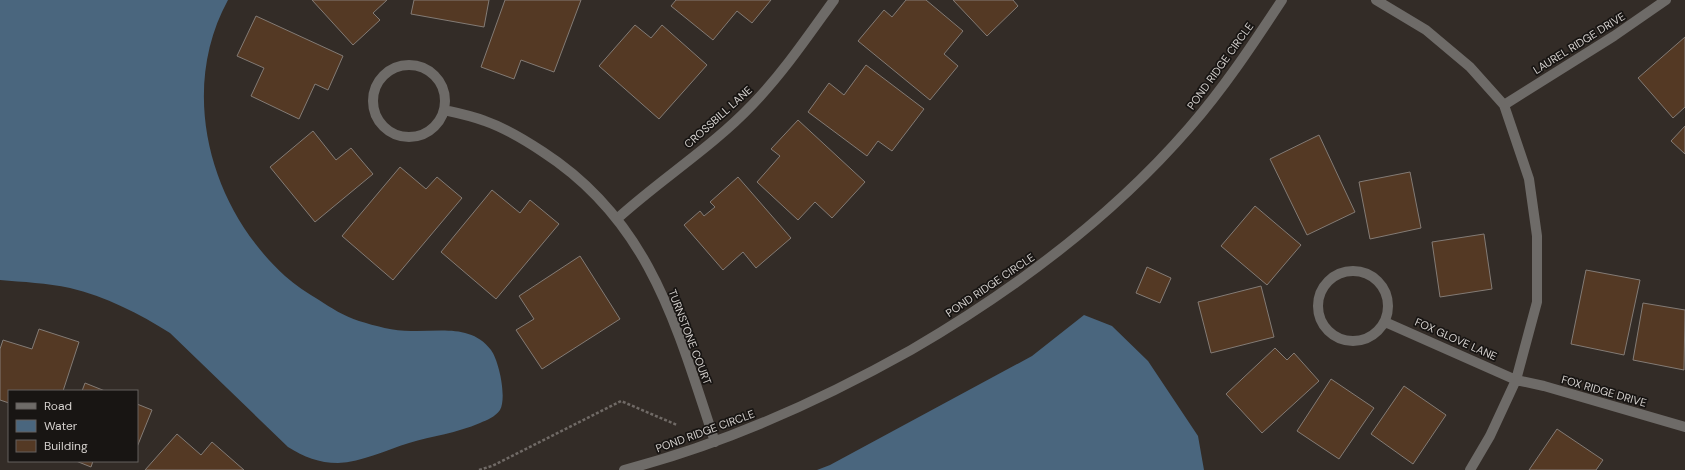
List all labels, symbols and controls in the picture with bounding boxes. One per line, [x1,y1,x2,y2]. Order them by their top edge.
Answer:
street label: LAUREL RIDGE DRIVE [1530,9,1628,77]
street label: POND RIDGE CIRCLE [1184,20,1256,112]
street label: CROSSBILL LANE [681,83,755,151]
street label: POND RIDGE CIRCLE [943,250,1037,320]
street label: TURNSTONE COURT [665,287,715,387]
street label: FOX GLOVE LANE [1413,315,1499,363]
street label: FOX RIDGE DRIVE [1560,372,1648,410]
legend [8,390,138,462]
text: Road [44,398,72,414]
street label: POND RIDGE CIRCLE [654,407,756,455]
text: Water [44,418,78,434]
text: Building [44,438,88,454]

